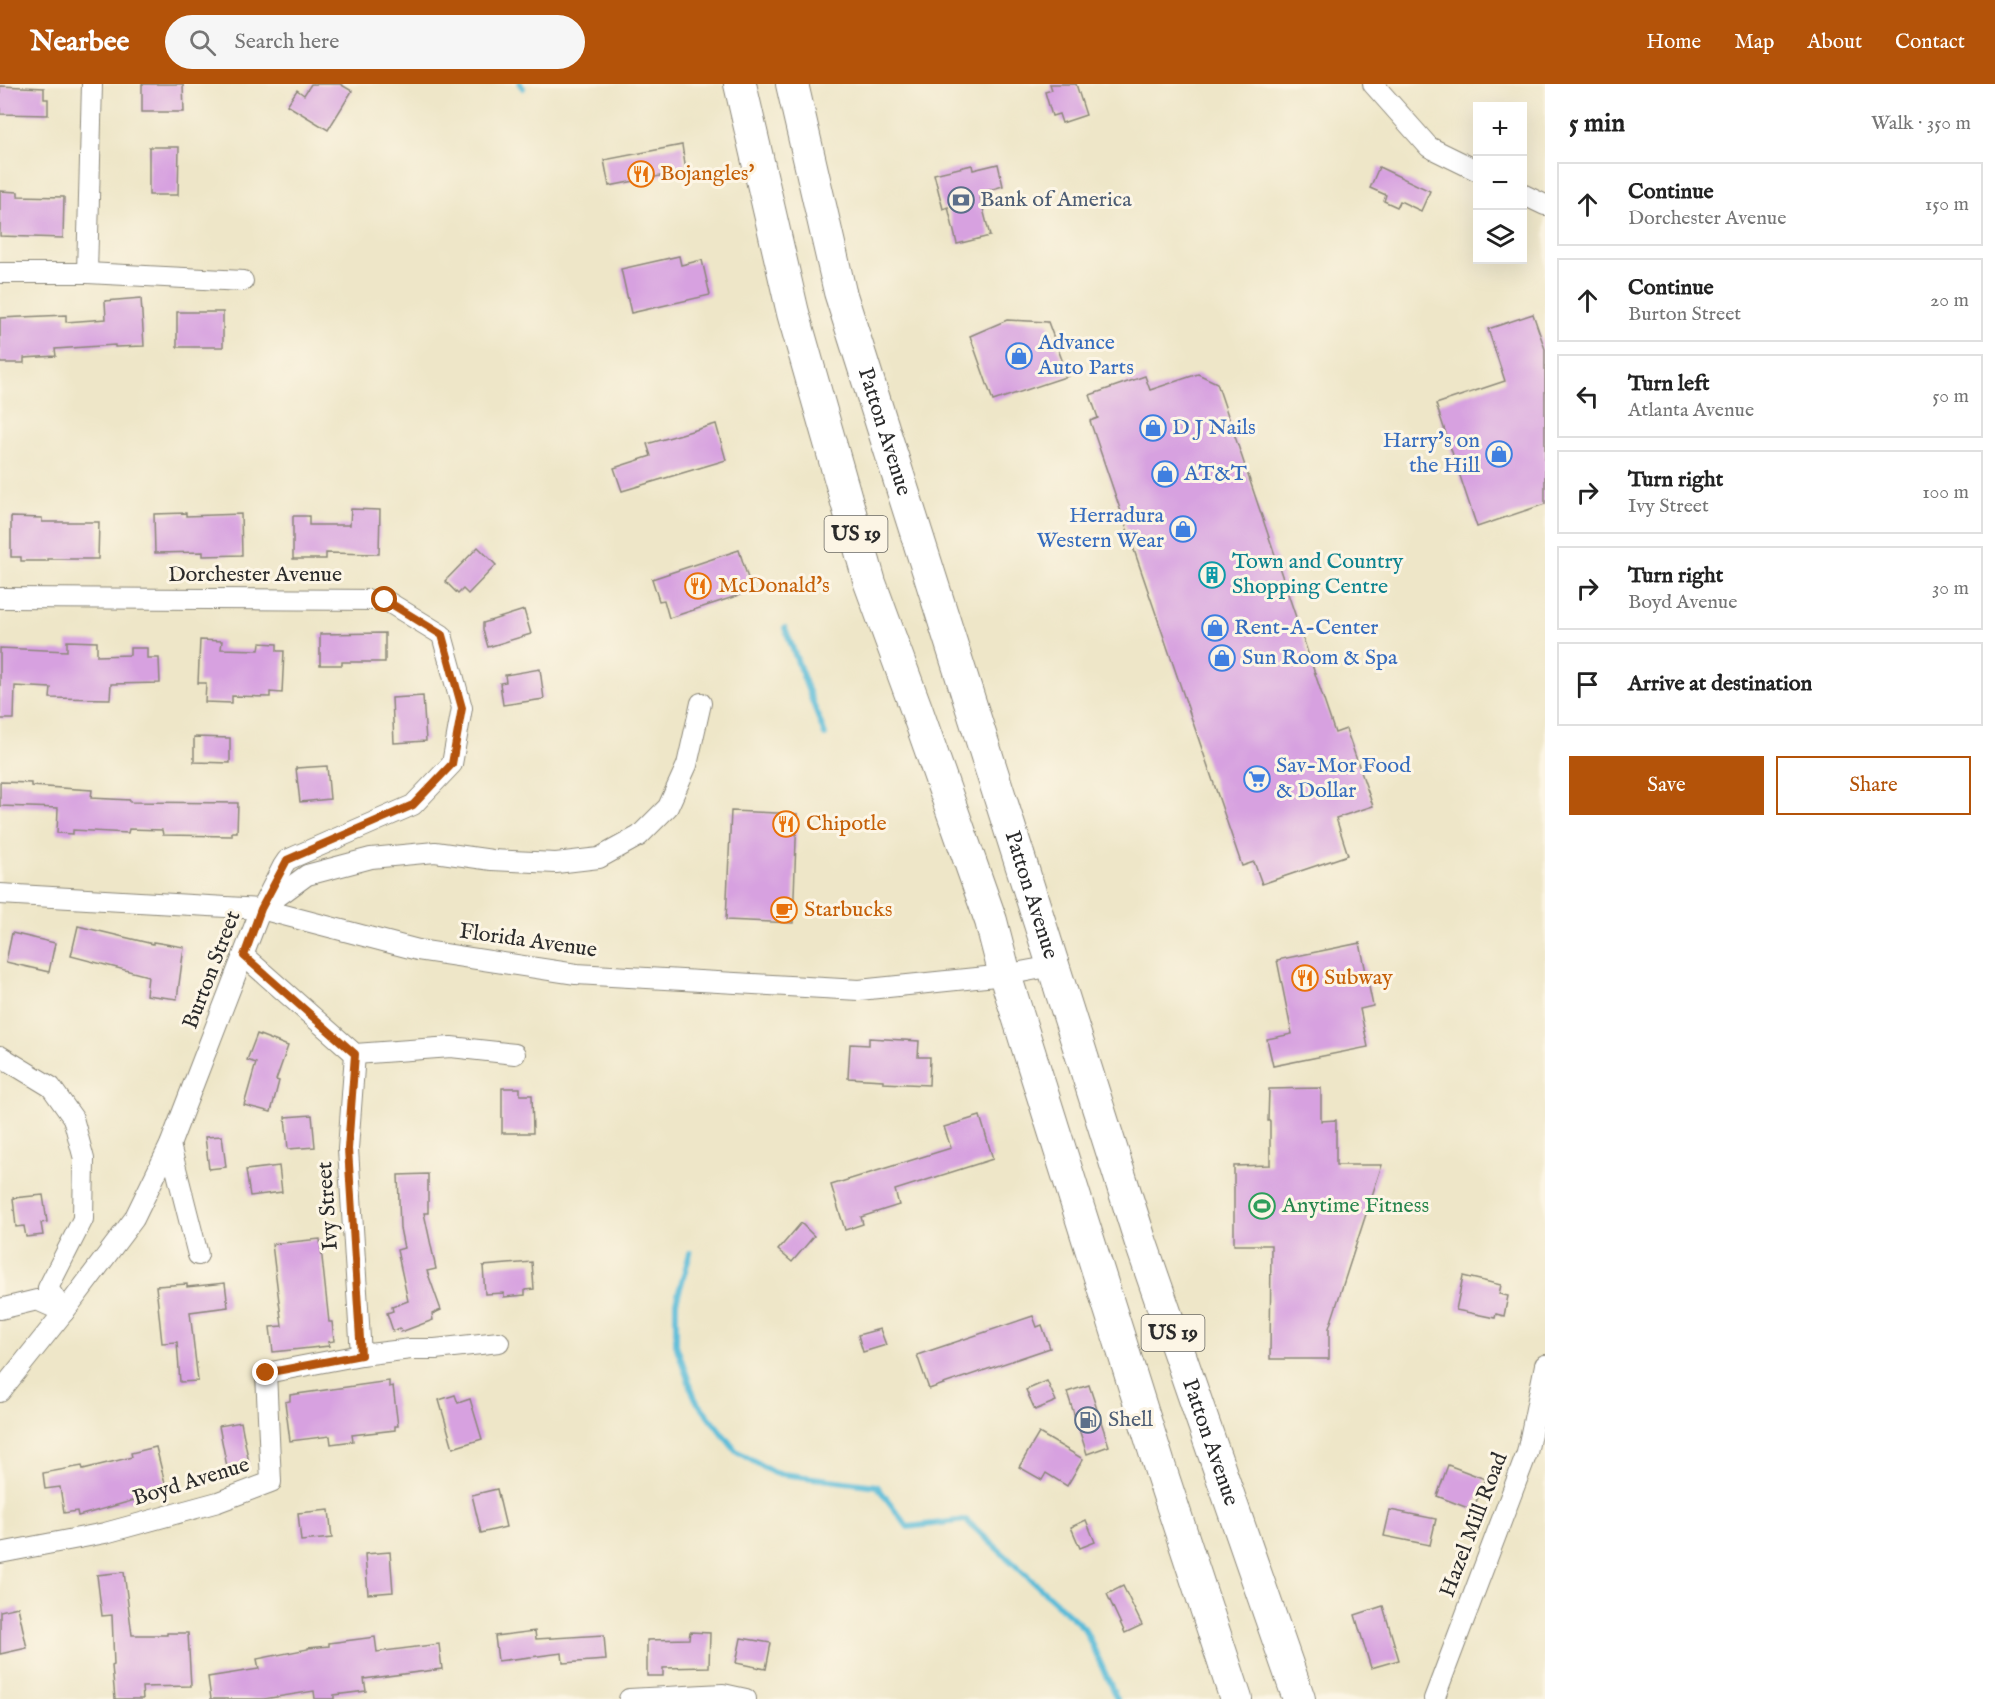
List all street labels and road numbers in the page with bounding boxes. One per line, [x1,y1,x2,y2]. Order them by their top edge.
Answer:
street label: Patton Avenue [851,364,918,499]
road number: US 19 [824,516,888,552]
street label: Dorchester Avenue [168,561,342,589]
street label: Patton Avenue [997,828,1064,963]
street label: Burton Street [177,906,248,1033]
street label: Florida Avenue [457,917,599,965]
street label: Ivy Street [311,1160,345,1251]
road number: US 19 [1142,1315,1204,1351]
street label: Patton Avenue [1175,1375,1245,1510]
street label: Hazel Mill Road [1434,1448,1515,1601]
street label: Boyd Avenue [129,1451,253,1513]

